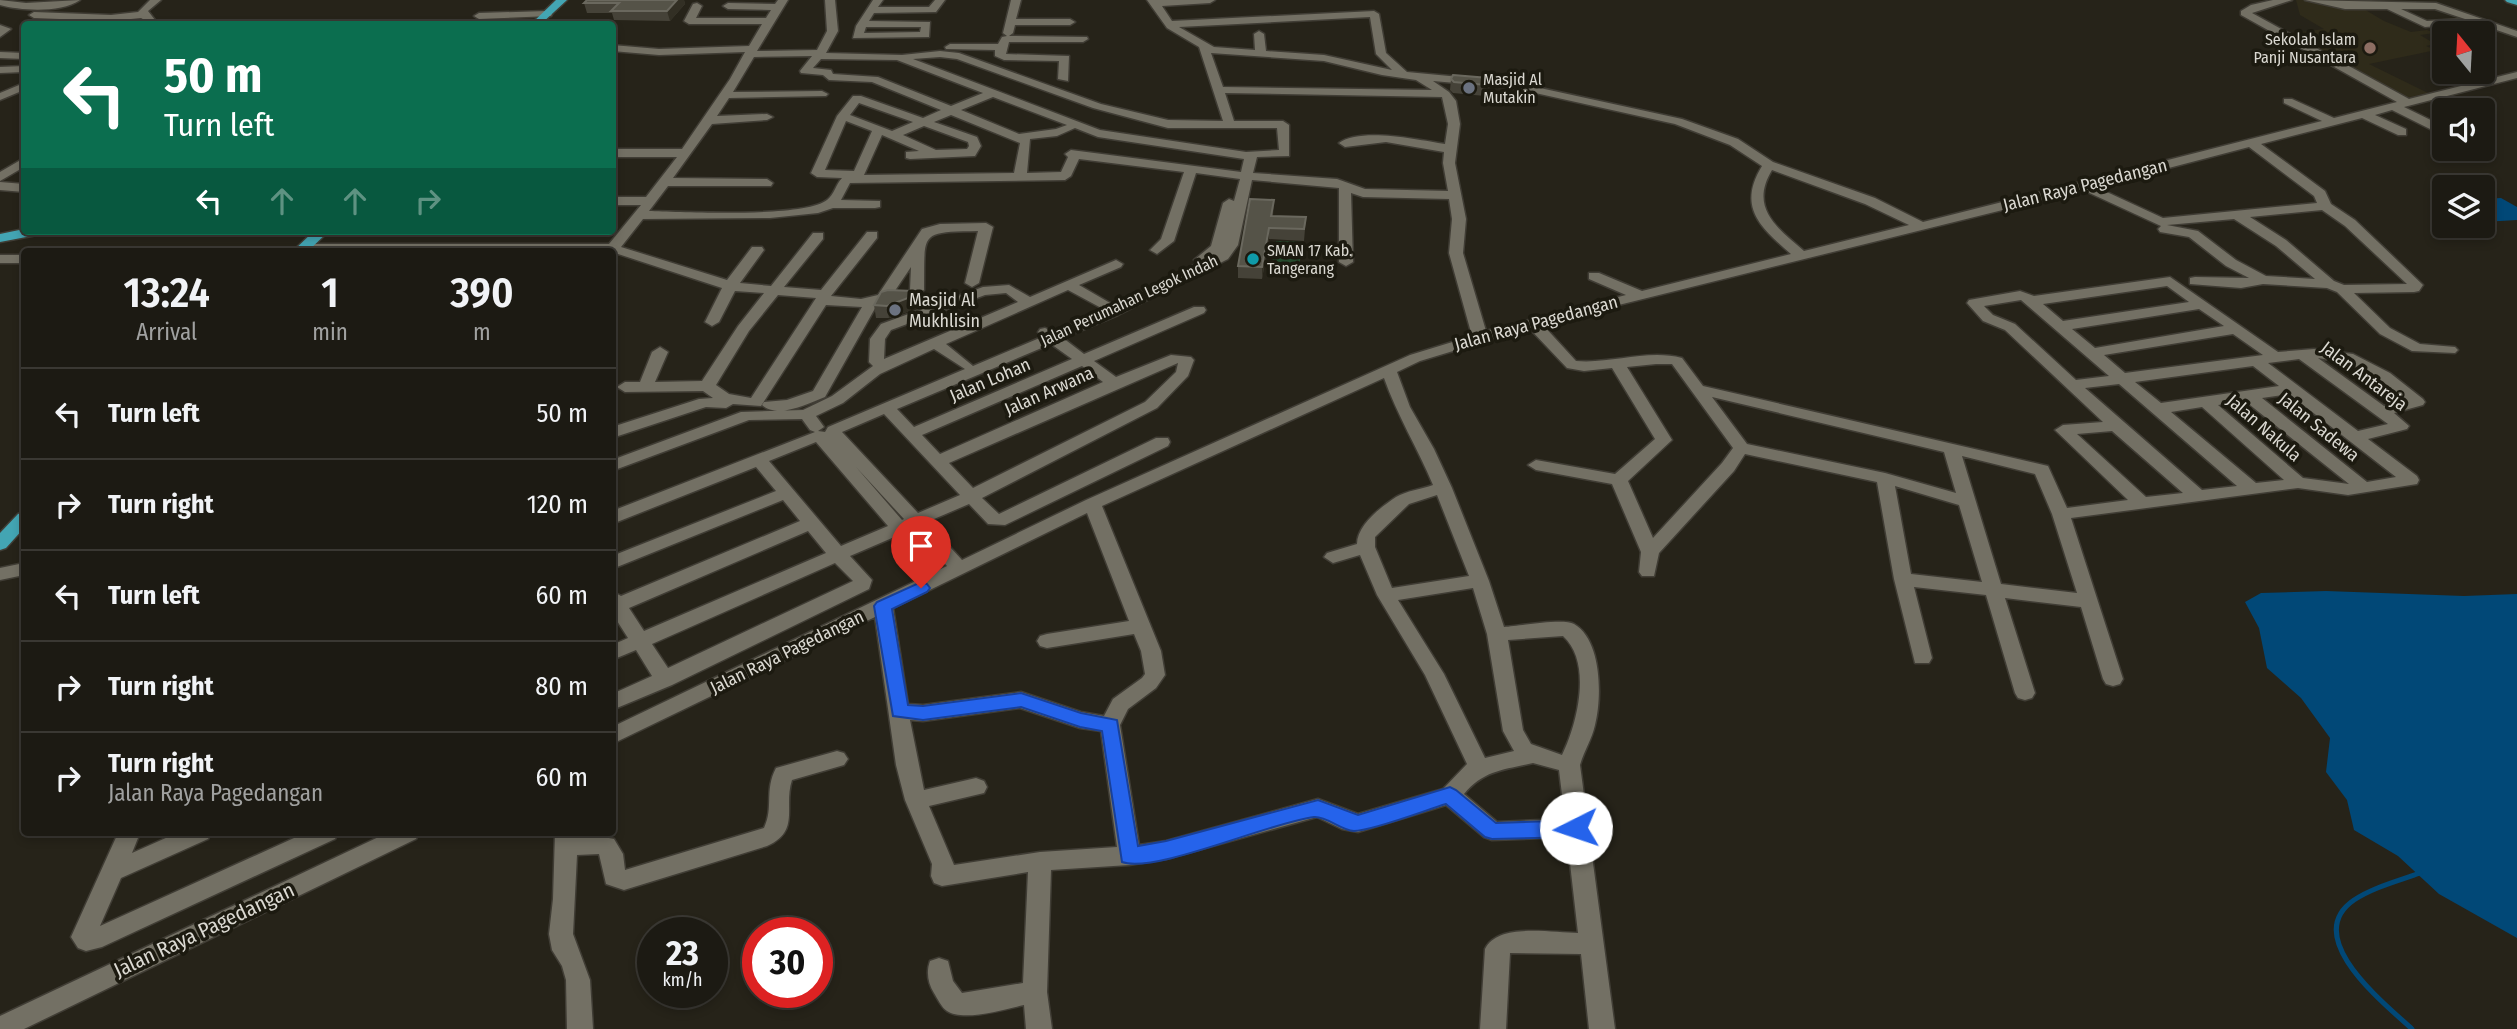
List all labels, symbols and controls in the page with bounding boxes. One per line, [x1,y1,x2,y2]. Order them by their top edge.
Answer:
north arrow [2432,21,2496,84]
map controls [2432,21,2495,238]
place label: Sekolah Islam Panji Nusantara [2253,30,2356,67]
marker: Sekolah Islam Panji Nusantara [2362,40,2378,56]
text: 50 m [164,46,262,105]
icon: left [49,49,140,140]
place label: Masjid Al Mutakin [1483,70,1542,107]
marker: Masjid Al Mutakin [1461,80,1477,96]
button: sound [2432,98,2495,161]
text: Turn left [164,106,274,144]
street label: Jalan Raya Pagedangan [2001,154,2169,216]
button: layers [2432,175,2495,238]
icon: left [190,182,228,220]
icon: ahead [263,182,301,220]
icon: ahead [336,182,374,220]
icon: right [409,182,447,220]
place label: SMAN 17 Kab. Tangerang [1267,241,1352,278]
street label: Jalan Perumahan Legok Indah [1037,251,1221,350]
marker: SMAN 17 Kab. Tangerang [1245,251,1261,267]
text: 13:24 [123,268,210,318]
text: 1 [321,268,339,318]
text: 390 [450,268,514,318]
place label: Masjid Al Mukhlisin [909,289,980,332]
street label: Jalan Raya Pagedangan [1452,291,1620,355]
marker: Masjid Al Mukhlisin [887,302,903,318]
text: Arrival [136,318,197,346]
text: min [312,318,348,346]
text: m [473,318,491,346]
street label: Jalan Antareja [2317,336,2412,416]
street label: Jalan Lohan [946,353,1034,407]
street label: Jalan Arwana [1001,362,1097,420]
street label: Jalan Sadewa [2274,388,2364,466]
street label: Jalan Nakula [2222,390,2306,466]
icon: left [49,395,87,433]
text: Turn left [108,398,200,429]
text: 50 m [536,398,588,429]
icon: right [49,486,87,524]
text: Turn right [108,489,214,520]
text: 120 m [527,489,588,520]
pin [891,516,951,588]
icon: arrive [902,527,940,565]
icon: left [49,577,87,615]
text: Turn left [108,580,200,611]
text: 60 m [535,580,588,611]
street label: Jalan Raya Pagedangan [707,605,867,699]
icon: right [49,668,87,706]
text: Turn right [108,671,214,702]
text: 80 m [535,671,588,702]
text: Turn right [108,748,214,779]
icon: right [49,759,87,797]
text: 60 m [535,762,588,793]
text: Jalan Raya Pagedangan [108,779,323,807]
position arrow [1539,791,1613,865]
street label: Jalan Raya Pagedangan [110,877,298,983]
speed limit sign: 30 [742,917,833,1008]
text: 23 [666,932,699,974]
text: km/h [662,969,703,991]

